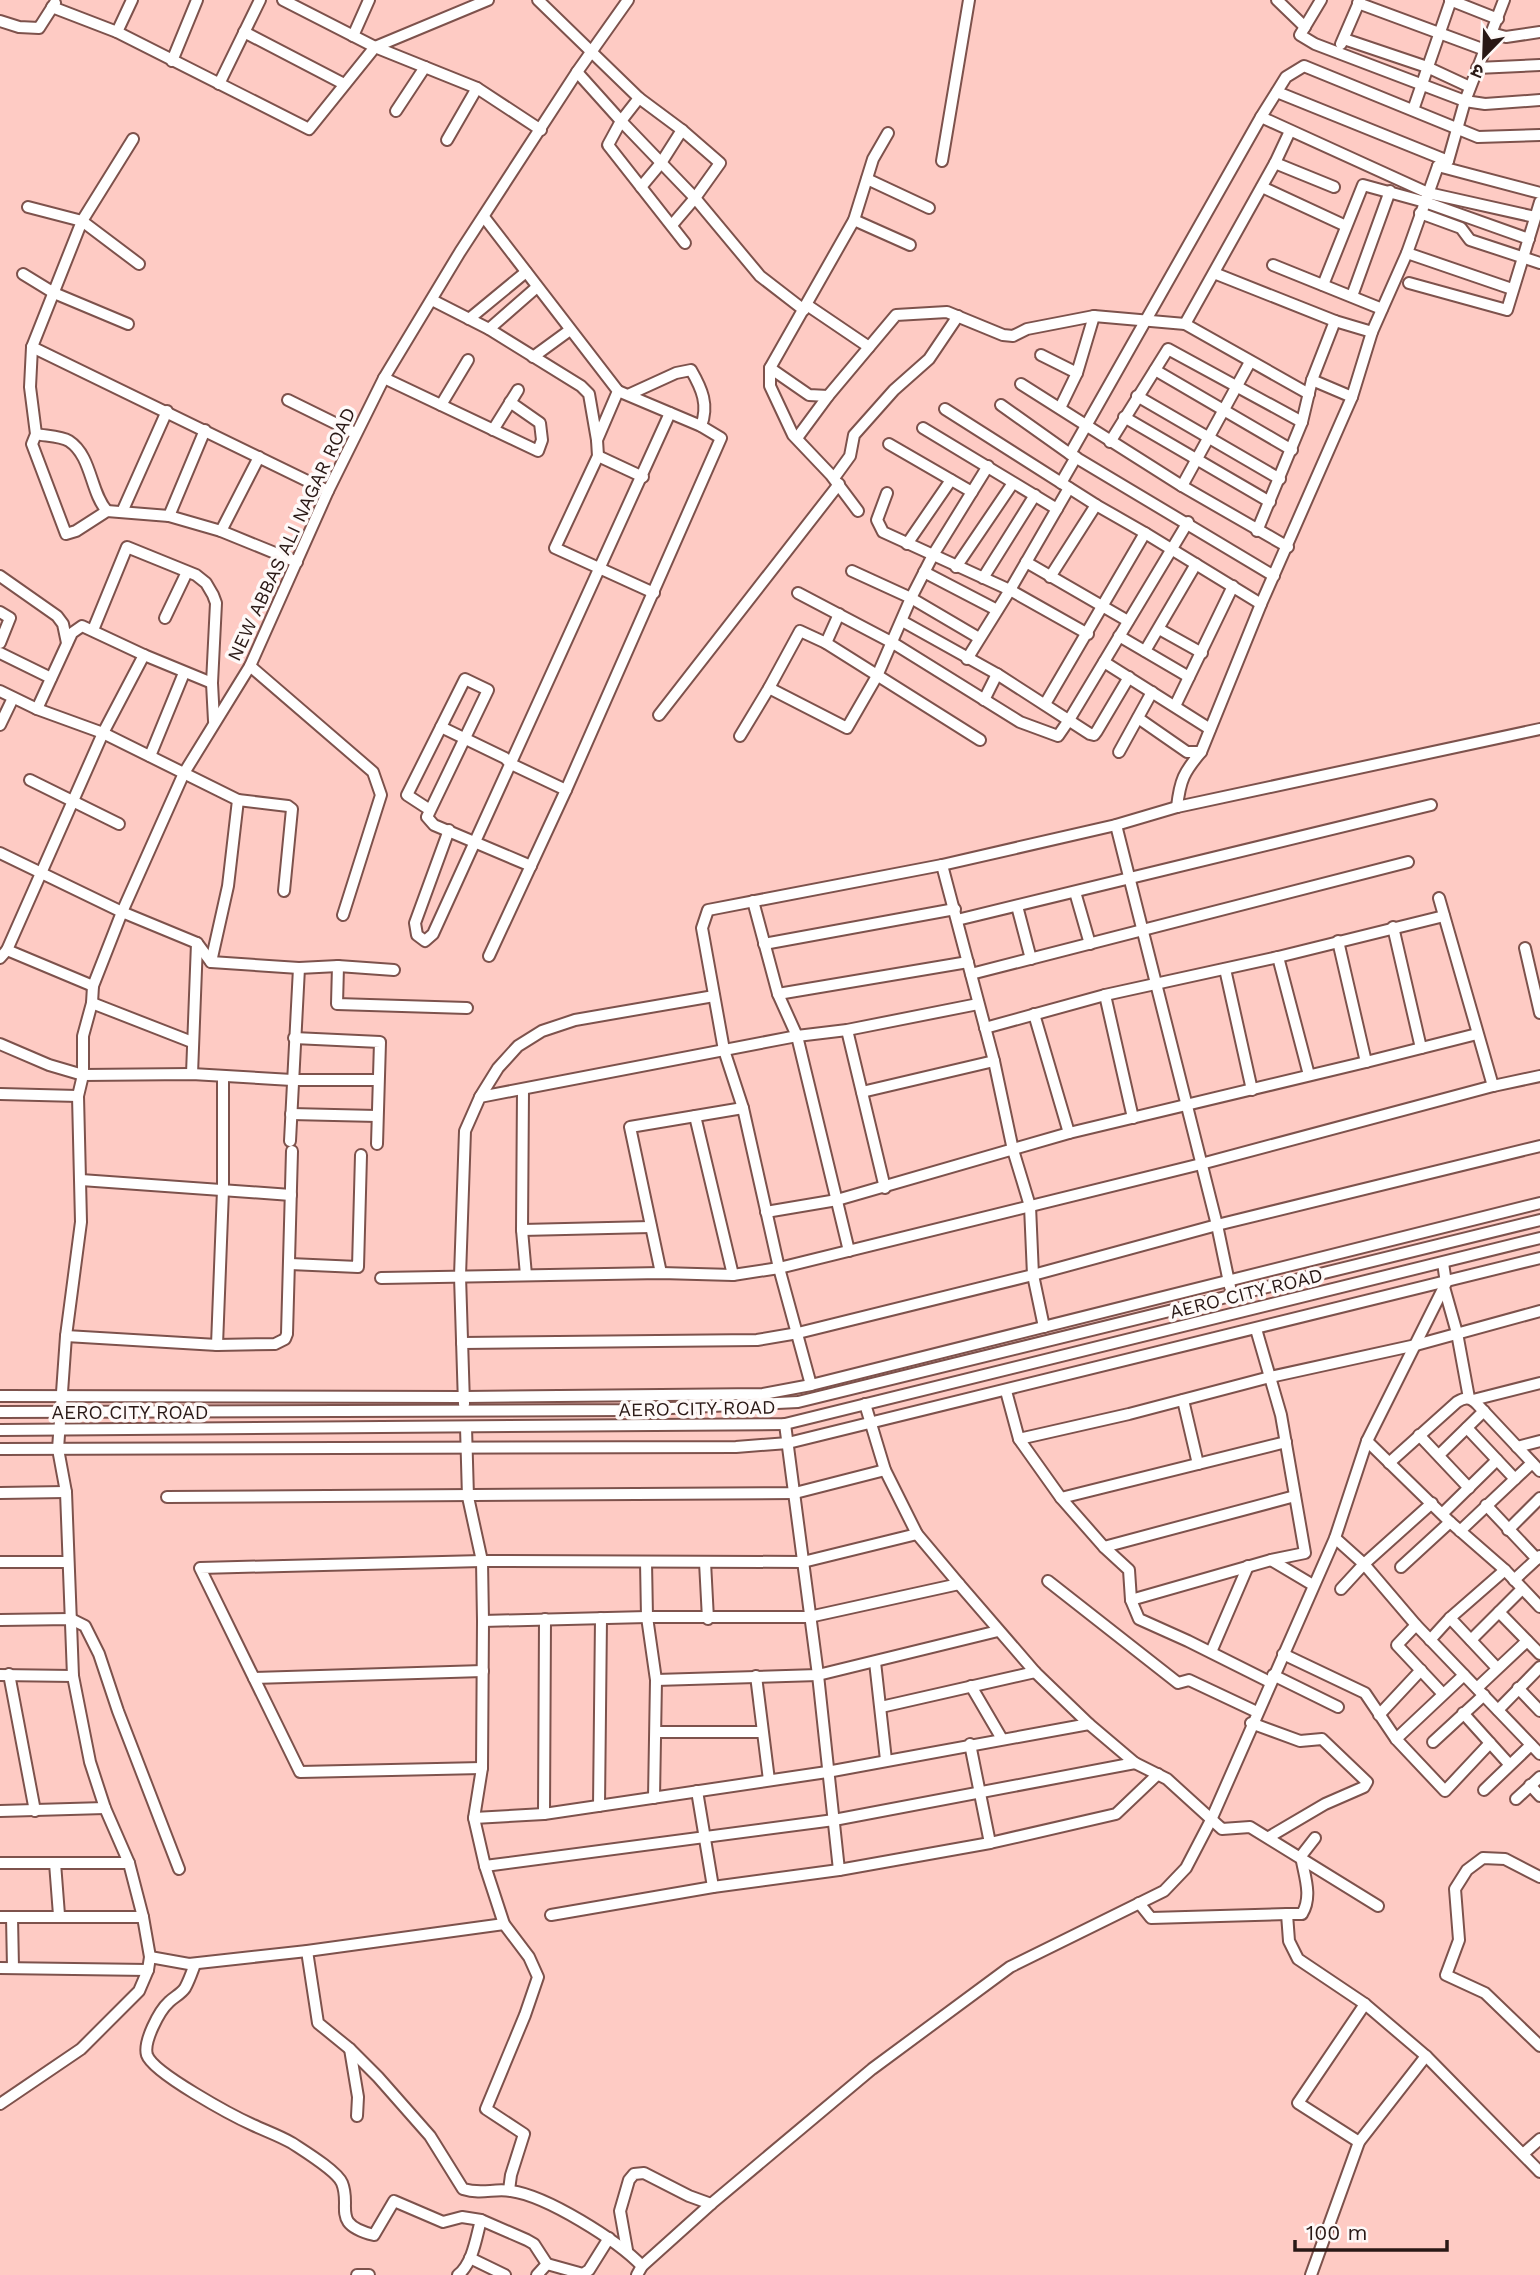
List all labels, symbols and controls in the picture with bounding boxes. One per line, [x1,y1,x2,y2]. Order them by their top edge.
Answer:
north arrow [1449,21,1519,91]
text: उ [1467,58,1487,84]
street label: NEW ABBAS ALI NAGAR ROAD [222,404,360,665]
street label: AERO CITY ROAD [1167,1263,1325,1324]
street label: AERO CITY ROAD [618,1396,776,1421]
street label: AERO CITY ROAD [51,1401,209,1424]
scale bar [1295,2208,1447,2252]
text: 100 m [1306,2220,1368,2245]

